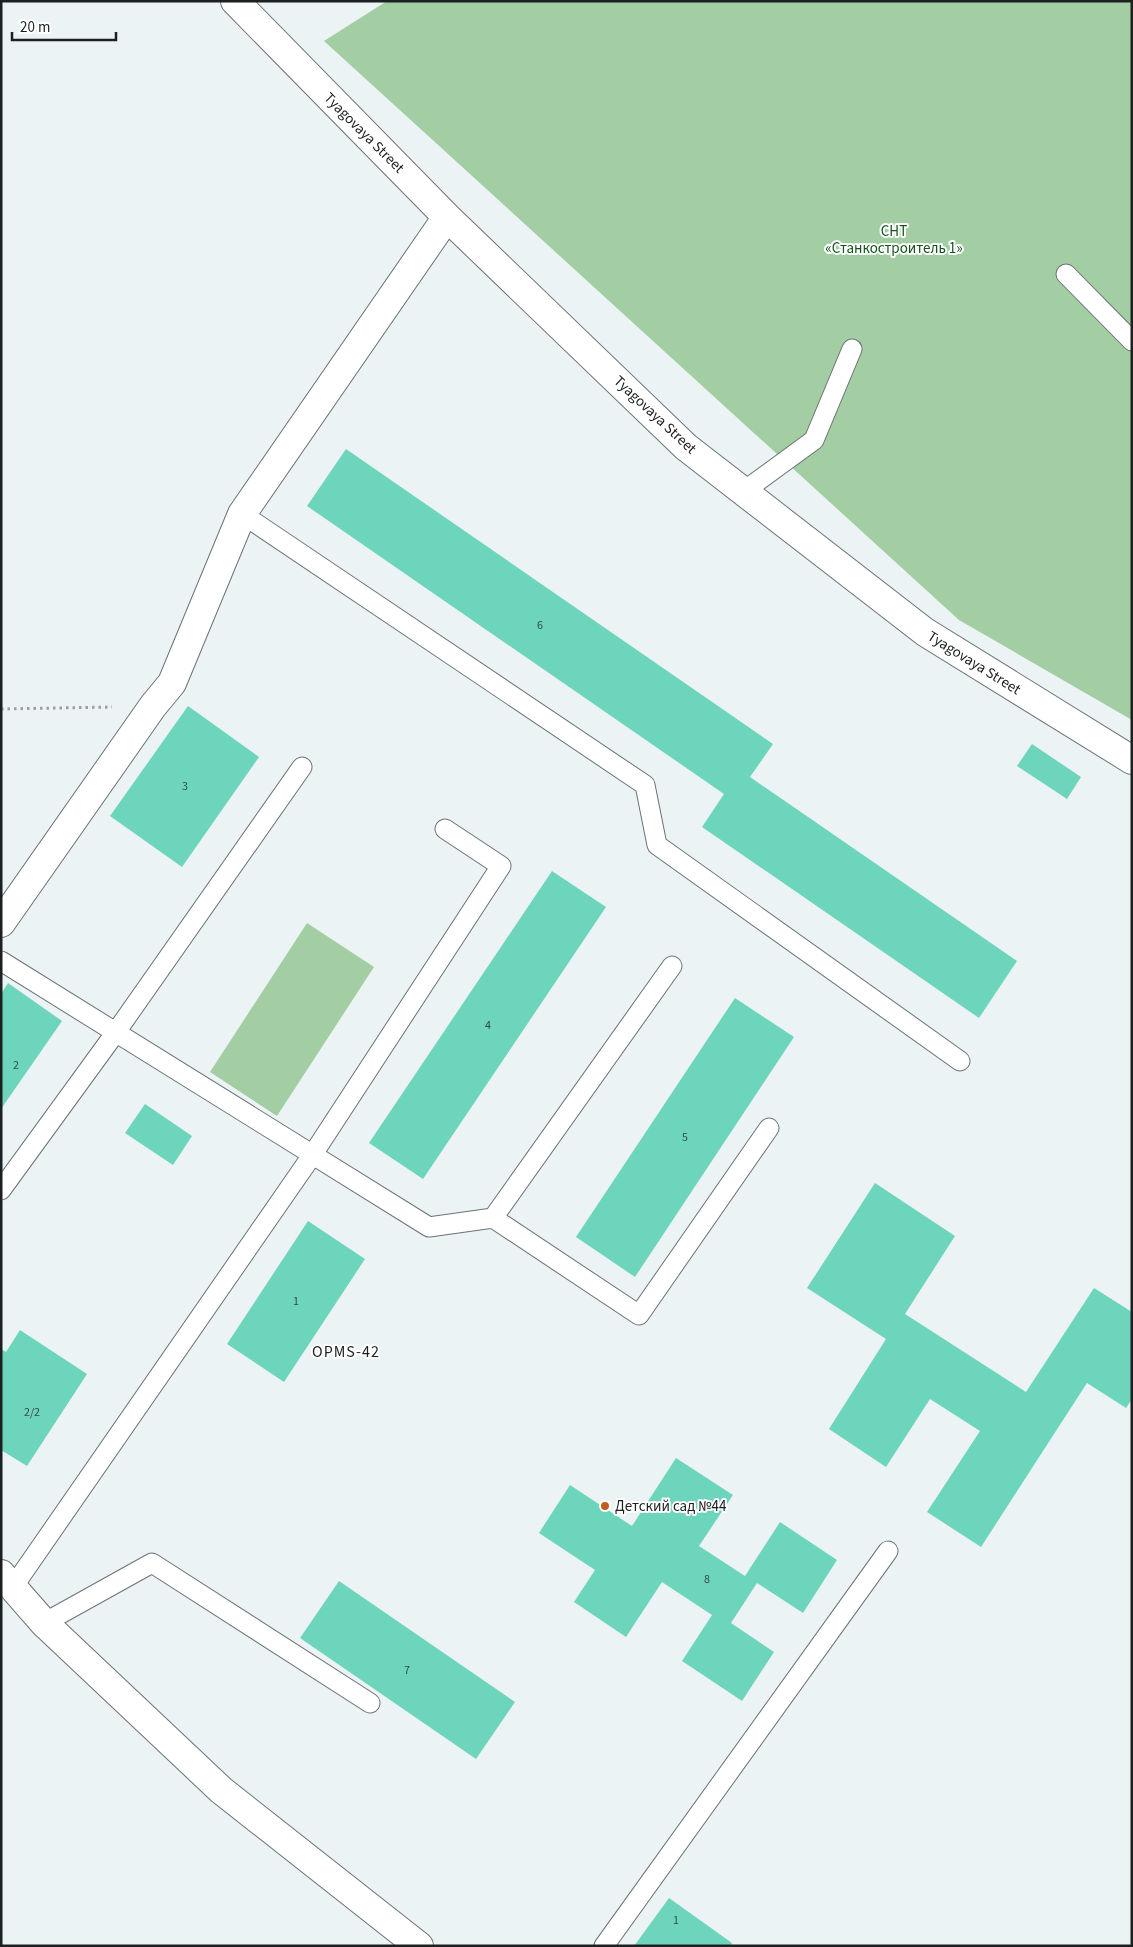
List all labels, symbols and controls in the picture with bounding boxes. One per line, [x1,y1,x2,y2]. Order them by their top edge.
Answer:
scale bar [12,10,116,42]
text: 20 m [20,17,50,38]
street label: Tyagovaya Street [319,88,409,178]
park label: СНТ «Станкостроитель 1» [825,221,963,259]
street label: Tyagovaya Street [609,371,701,459]
house number: 6 [537,617,543,634]
street label: Tyagovaya Street [923,626,1025,700]
house number: 3 [182,778,188,795]
house number: 4 [485,1017,491,1034]
house number: 2 [13,1057,19,1074]
house number: 5 [682,1129,688,1146]
house number: 1 [293,1293,299,1310]
district label: OPMS-42 [312,1341,380,1363]
house number: 2/2 [24,1404,40,1421]
place label: Детский сад №44 [615,1496,727,1517]
marker: Детский сад №44 [599,1500,611,1512]
house number: 8 [704,1571,710,1588]
house number: 7 [404,1662,410,1679]
house number: 1 [673,1912,679,1929]

